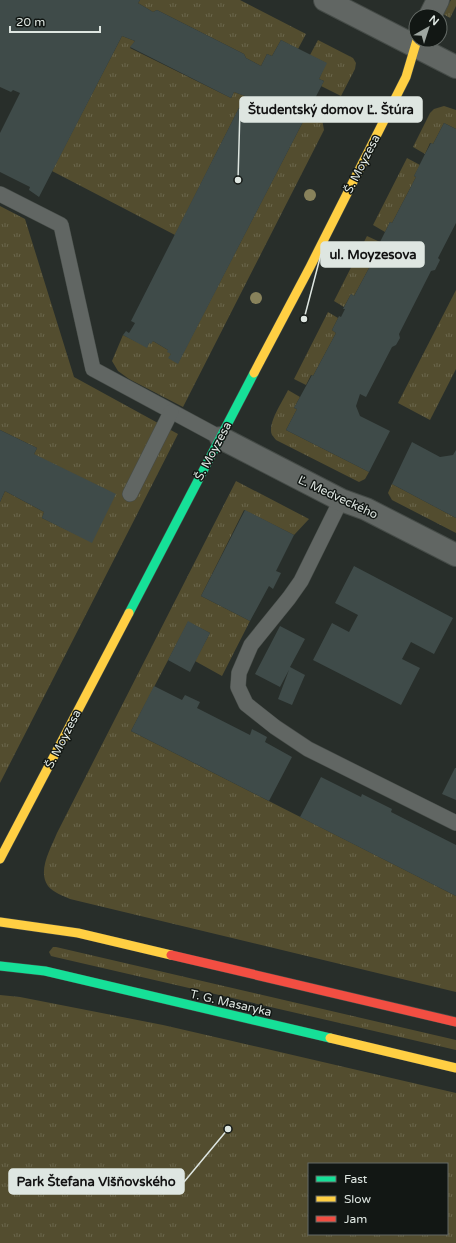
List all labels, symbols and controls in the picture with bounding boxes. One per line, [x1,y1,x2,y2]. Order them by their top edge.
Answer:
scale bar [10,8,100,34]
north arrow [408,8,448,48]
text: N [426,13,442,28]
text: 20 m [16,15,45,29]
callout: Študentský domov Ľ. Štúra [240,97,422,122]
text: Študentský domov Ľ. Štúra [248,101,414,118]
street label: Š. Moyzesa [341,132,383,196]
callout: ul. Moyzesova [321,242,424,267]
text: ul. Moyzesova [329,247,417,263]
street label: Š. Moyzesa [192,419,234,483]
street label: Ľ. Medveckého [296,472,380,522]
street label: Š. Moyzesa [42,707,84,771]
street label: T. G. Masaryka [189,987,273,1019]
legend [308,1163,448,1235]
callout: Park Štefana Višňovského [9,1169,184,1194]
text: Fast [344,1172,368,1186]
text: Park Štefana Višňovského [16,1173,176,1190]
text: Slow [344,1192,371,1206]
text: Jam [344,1212,367,1226]

